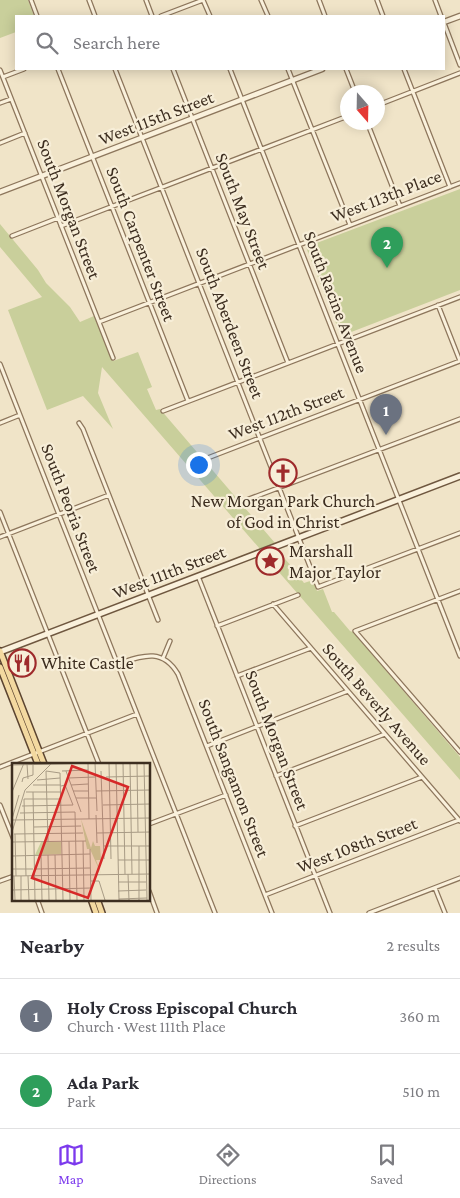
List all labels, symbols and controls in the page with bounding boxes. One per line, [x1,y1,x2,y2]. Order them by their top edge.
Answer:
search box [15,15,445,70]
icon: search [33,29,61,57]
text: Search here [73,32,160,53]
north arrow [340,85,385,130]
street label: West 115th Street [96,87,217,149]
street label: South Morgan Street [33,136,105,283]
street label: South May Street [212,150,275,273]
street label: South Carpenter Street [102,164,180,325]
street label: West 113th Place [328,166,444,226]
pin: 2 [371,227,403,268]
street label: South Racine Avenue [300,228,372,376]
street label: South Aberdeen Street [192,245,268,402]
street label: West 112th Street [226,381,347,444]
pin: 1 [370,394,402,435]
street label: South Peoria Street [37,441,105,576]
your location [186,452,212,478]
church icon: New Morgan Park Church of God in Christ [268,458,298,488]
place label: New Morgan Park Church of God in Christ [191,491,376,532]
street label: West 111th Street [110,541,229,603]
place label: Marshall Major Taylor [289,541,382,583]
place icon: Marshall Major Taylor [255,546,285,576]
street label: South Beverly Avenue [318,639,436,769]
restaurant icon: White Castle [7,648,37,678]
place label: White Castle [41,653,134,673]
street label: South Morgan Street [241,667,313,814]
street label: South Sangamon Street [195,696,274,861]
inset map [12,763,150,900]
street label: West 108th Street [294,813,421,877]
text: Nearby [20,934,84,958]
text: 2 results [387,937,440,954]
text: Holy Cross Episcopal Church [67,997,297,1018]
text: 1 [33,1008,39,1025]
text: 360 m [399,1008,440,1025]
text: Church · West 111th Place [67,1018,226,1035]
text: Ada Park [67,1072,139,1093]
text: 2 [32,1083,40,1100]
text: 510 m [402,1083,440,1100]
text: Park [67,1093,95,1110]
tab: Map [57,1141,85,1187]
tab: Directions [199,1141,257,1187]
tab: Saved [370,1141,403,1187]

